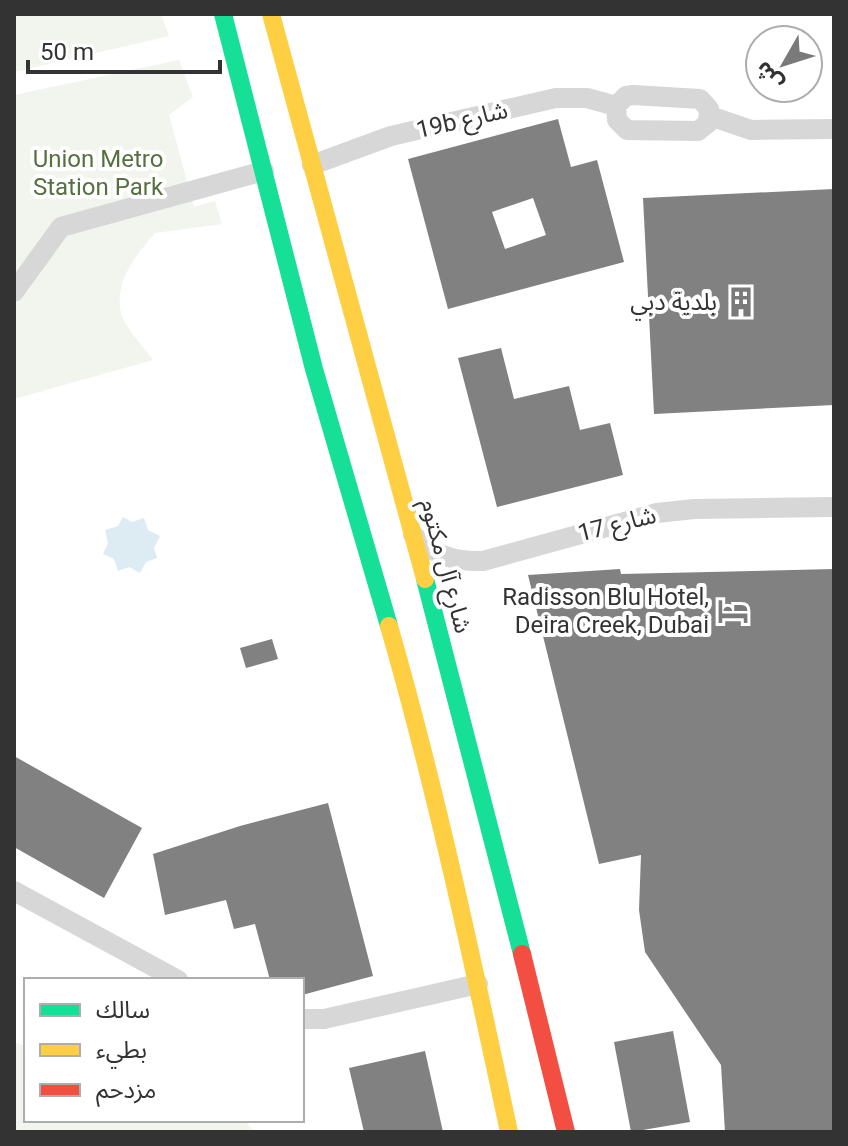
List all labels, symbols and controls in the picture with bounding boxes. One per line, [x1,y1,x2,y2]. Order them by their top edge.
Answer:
scale bar [28,24,220,74]
north arrow [744,24,824,104]
text: 50 m [40,38,94,66]
text: ش [750,57,788,96]
street label: 19b شارع [413,96,511,147]
park label: Union Metro Station Park [33,145,164,201]
building icon: بلدية دبي [724,285,758,319]
place label: بلدية دبي [630,288,717,321]
street label: شارع آل مكتوم [411,496,477,637]
street label: شارع 17 [575,501,660,550]
place label: Radisson Blu Hotel, Deira Creek, Dubai [502,583,709,639]
hotel icon: Radisson Blu Hotel, Deira Creek, Dubai [716,594,750,628]
legend [24,978,304,1122]
text: سالك [96,996,150,1024]
text: بطيء [96,1036,147,1069]
text: مزدحم [96,1076,156,1107]

